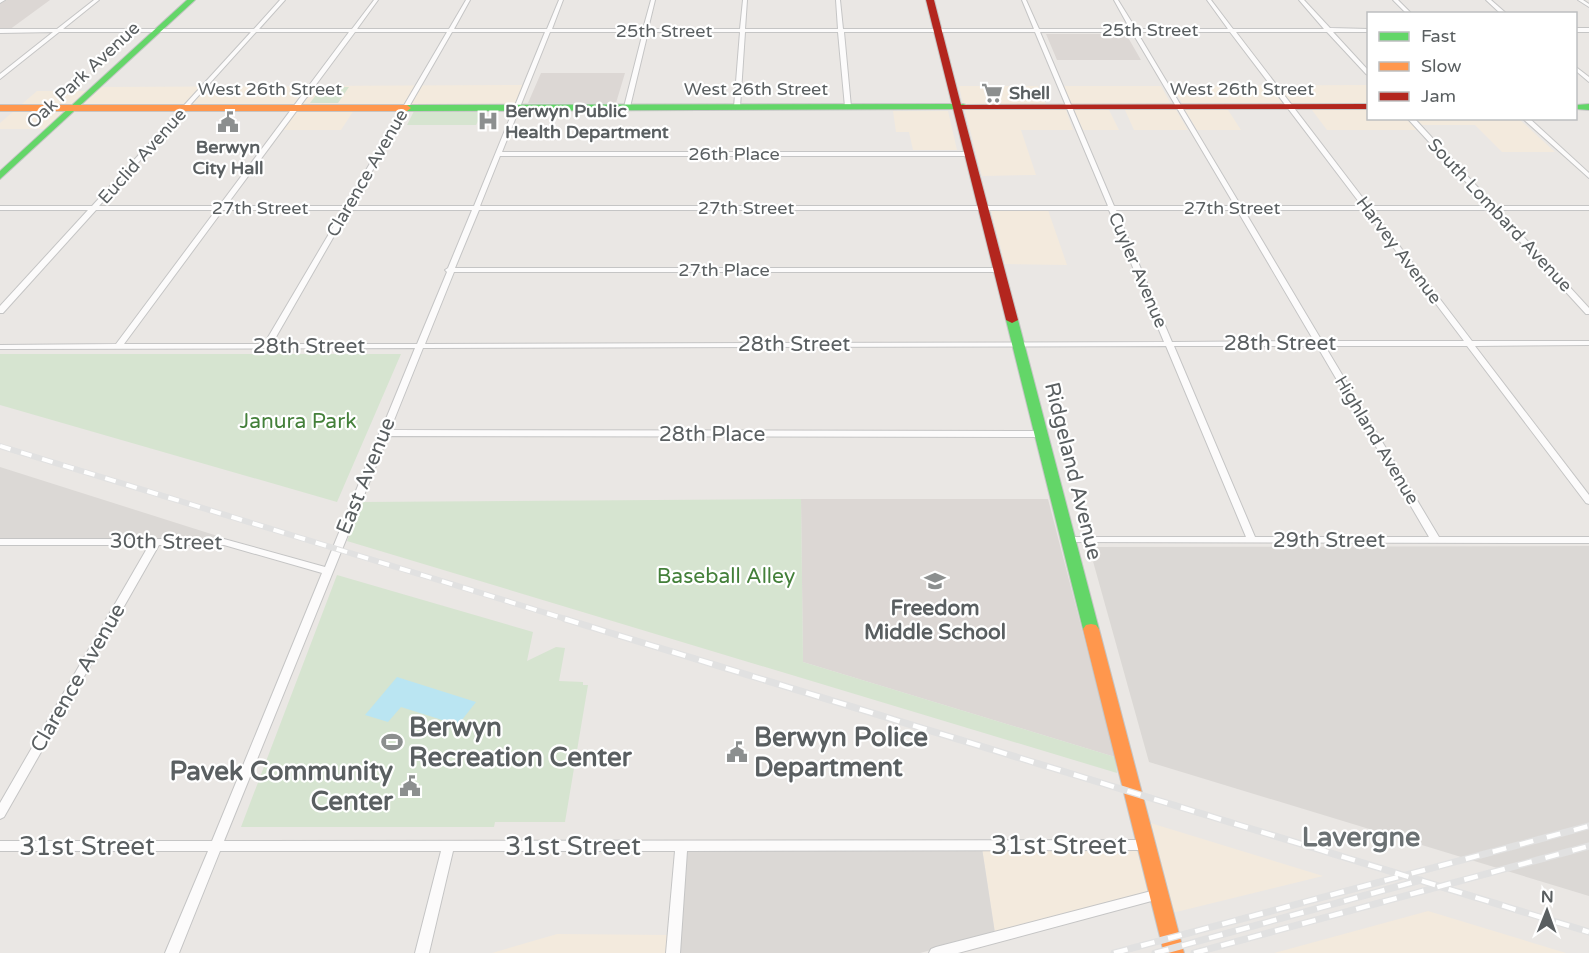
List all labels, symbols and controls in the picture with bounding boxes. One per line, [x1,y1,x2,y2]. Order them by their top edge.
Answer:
legend [1367,12,1577,120]
street label: Oak Park Avenue [22,17,144,133]
street label: 25th Street [1102,19,1198,41]
street label: 25th Street [616,20,712,42]
text: Fast [1421,25,1456,47]
text: Slow [1421,55,1462,77]
street label: West 26th Street [198,78,342,100]
street label: West 26th Street [684,78,828,100]
street label: West 26th Street [1170,78,1314,100]
supermarket icon: Shell [980,81,1004,105]
place label: Shell [1009,82,1050,104]
text: Jam [1421,85,1456,107]
place label: Berwyn Public Health Department [505,100,669,143]
street label: Euclid Avenue [93,104,191,208]
street label: Clarence Avenue [322,105,412,241]
hospital icon: Berwyn Public Health Department [476,109,500,133]
public building icon: Berwyn City Hall [216,110,240,134]
street label: South Lombard Avenue [1423,134,1577,296]
place label: Berwyn City Hall [193,136,263,179]
street label: 26th Place [688,143,780,165]
street label: Harvey Avenue [1351,192,1447,308]
street label: 27th Street [212,197,308,219]
street label: 27th Street [698,197,794,219]
street label: 27th Street [1184,197,1280,219]
street label: Cuyler Avenue [1104,209,1172,331]
street label: 27th Place [678,259,770,281]
street label: 28th Street [1224,331,1336,356]
street label: 28th Street [738,332,850,357]
street label: 28th Street [253,334,365,359]
street label: Highland Avenue [1330,372,1424,508]
street label: Ridgeland Avenue [1039,380,1107,563]
park label: Janura Park [239,409,357,434]
street label: East Avenue [331,414,401,538]
street label: 28th Place [659,422,765,447]
street label: 29th Street [1273,528,1385,553]
street label: 30th Street [109,529,223,555]
park label: Baseball Alley [657,564,795,589]
school or university icon: Freedom Middle School [923,569,947,593]
place label: Freedom Middle School [864,596,1006,645]
street label: Clarence Avenue [25,599,131,757]
place label: Berwyn Recreation Center [409,712,633,773]
place label: Berwyn Police Department [754,722,928,783]
sports icon: Berwyn Recreation Center [380,730,404,754]
public building icon: Berwyn Police Department [725,740,749,764]
place label: Pavek Community Center [170,756,394,817]
public building icon: Pavek Community Center [398,774,422,798]
district label: Lavergne [1302,821,1420,854]
street label: 31st Street [991,830,1127,861]
street label: 31st Street [19,831,155,862]
street label: 31st Street [505,831,641,862]
north arrow [1517,881,1577,941]
text: N [1541,887,1554,907]

